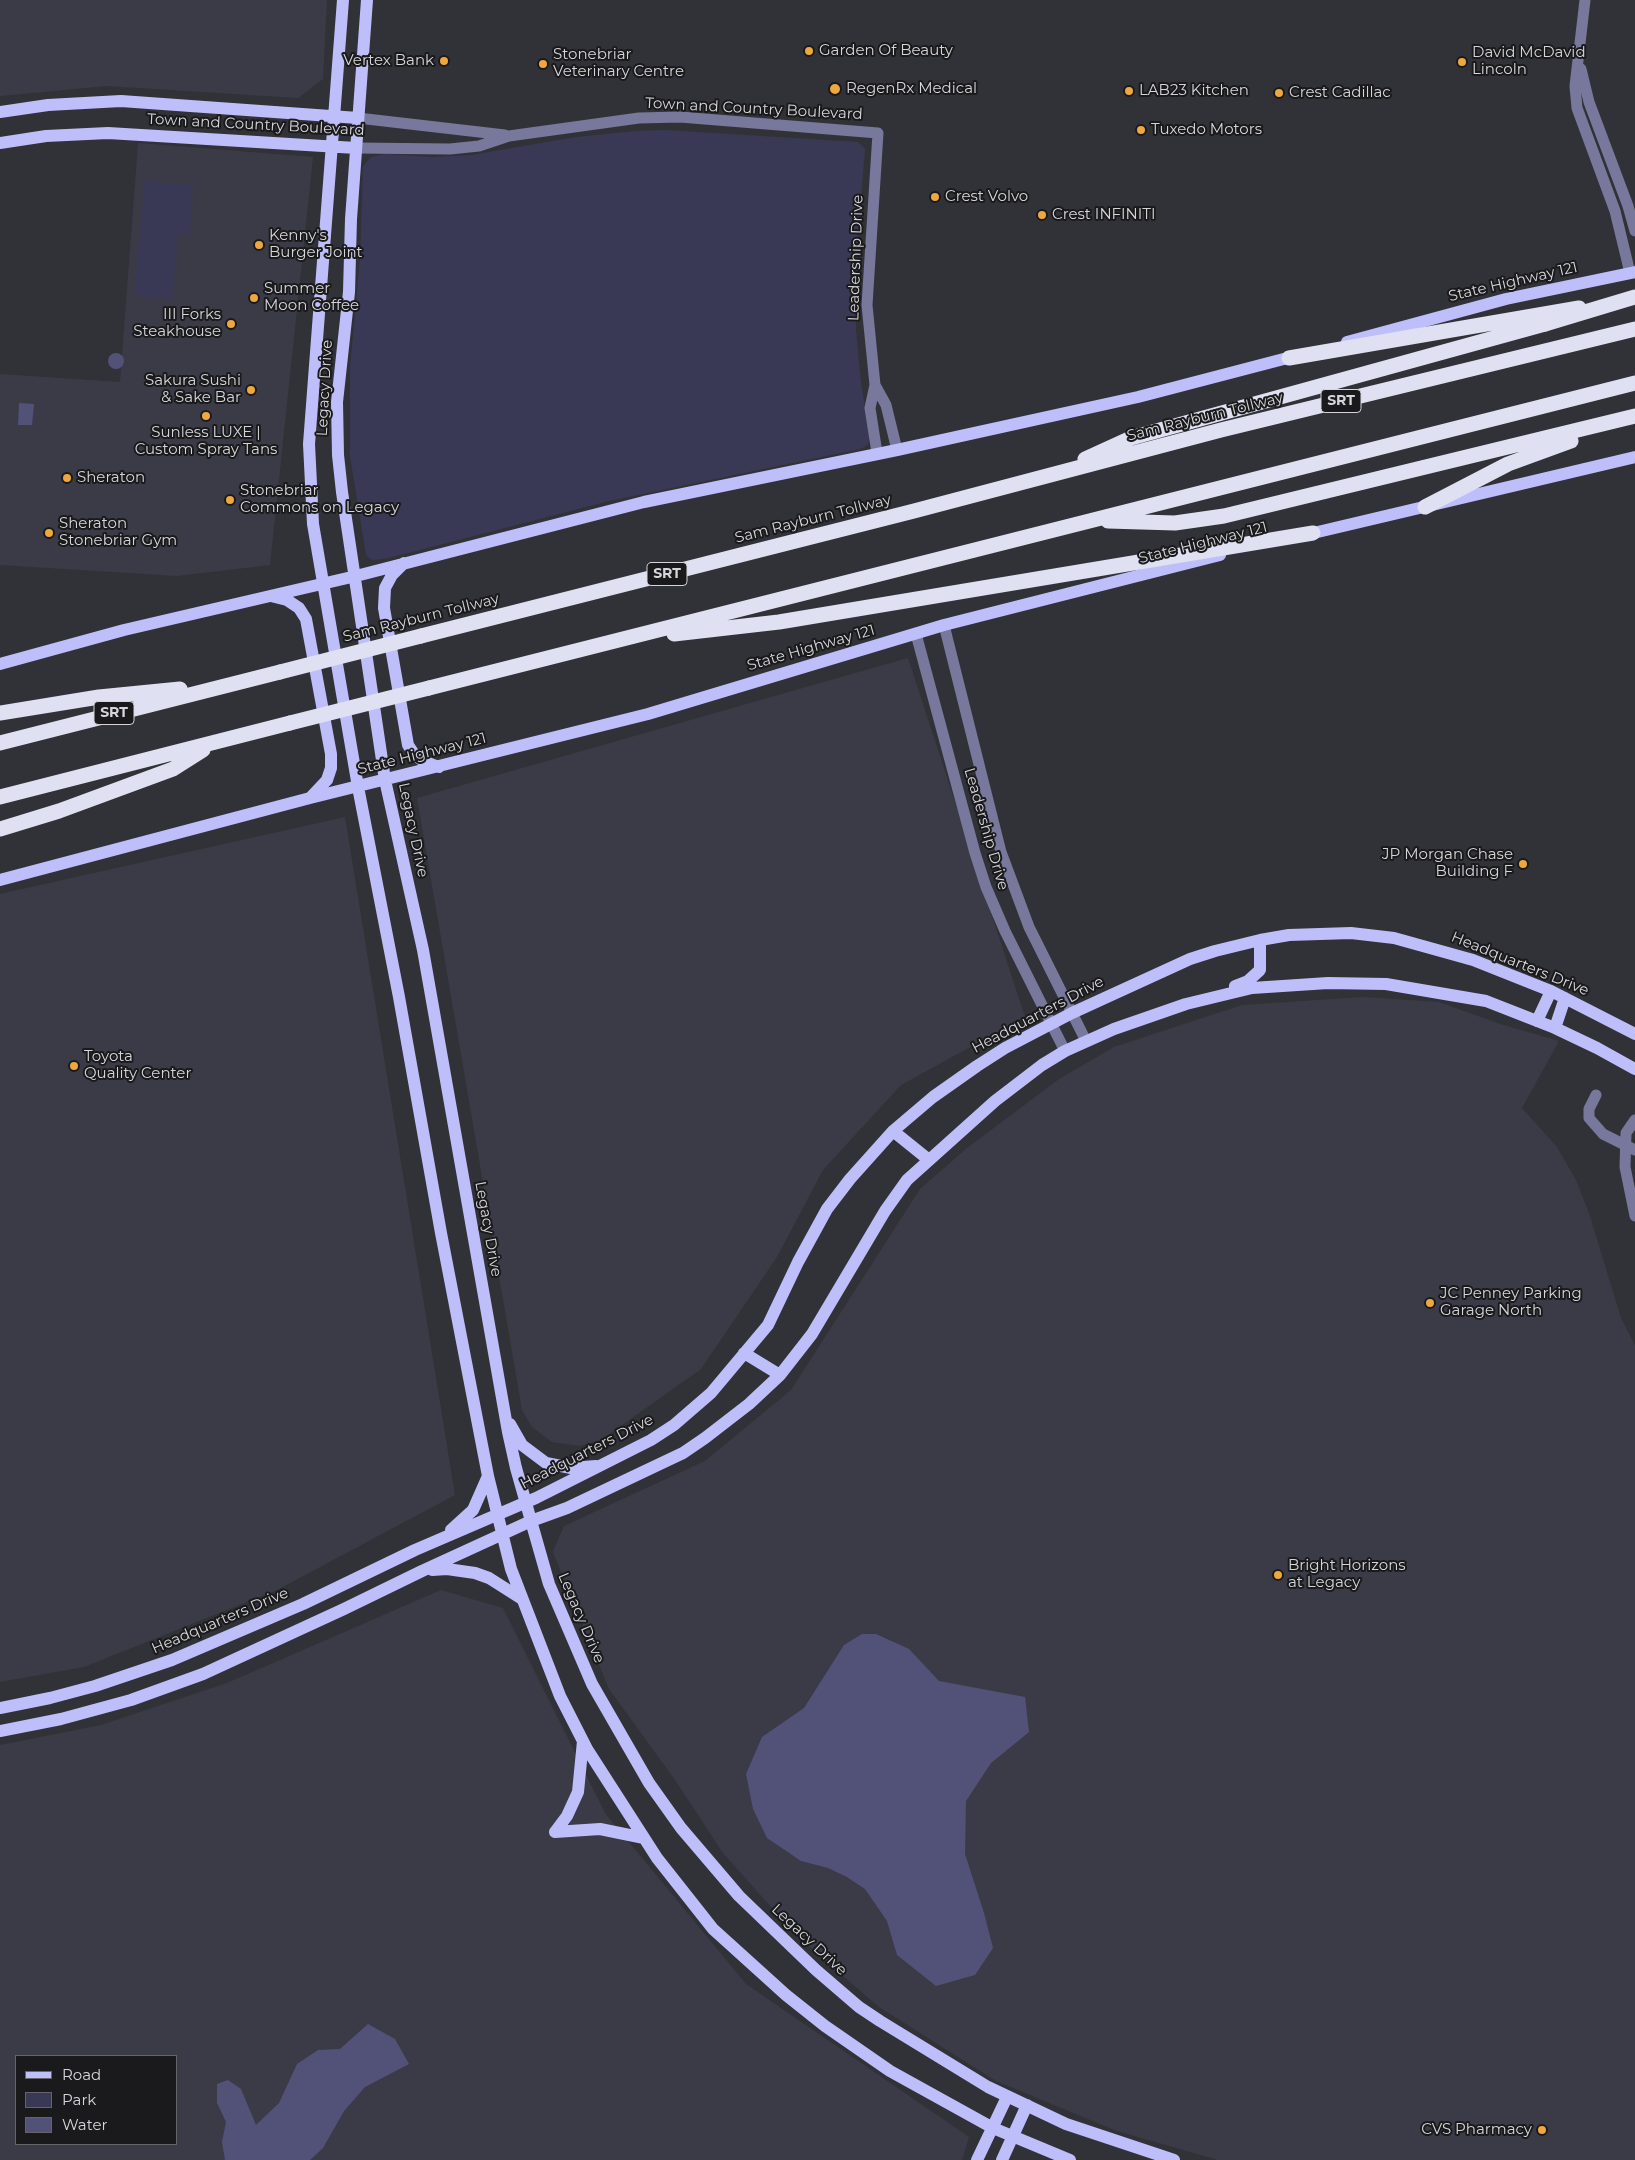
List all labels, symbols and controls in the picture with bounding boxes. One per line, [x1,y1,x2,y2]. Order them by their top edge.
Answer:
place label: Garden Of Beauty [819,42,953,60]
place label: David McDavid Lincoln [1472,44,1586,79]
marker: Garden Of Beauty [803,45,815,57]
place label: Stonebriar Veterinary Centre [553,46,684,81]
place label: Vertex Bank [343,52,434,70]
marker: Vertex Bank [438,55,450,67]
marker: David McDavid Lincoln [1456,56,1468,68]
marker: Stonebriar Veterinary Centre [537,58,549,70]
place label: RegenRx Medical [846,80,977,98]
marker: RegenRx Medical [828,82,842,96]
place label: LAB23 Kitchen [1139,82,1249,100]
place label: Crest Cadillac [1289,84,1391,102]
marker: LAB23 Kitchen [1123,85,1135,97]
marker: Crest Cadillac [1273,87,1285,99]
street label: Town and Country Boulevard [645,94,863,124]
street label: Town and Country Boulevard [147,110,365,140]
place label: Tuxedo Motors [1151,121,1262,139]
marker: Tuxedo Motors [1135,124,1147,136]
place label: Crest Volvo [945,188,1028,206]
marker: Crest Volvo [929,191,941,203]
street label: Leadership Drive [845,194,867,322]
place label: Crest INFINITI [1052,206,1155,224]
marker: Crest INFINITI [1036,209,1048,221]
place label: Kenny's Burger Joint [269,227,363,262]
marker: Kenny's Burger Joint [253,239,265,251]
street label: State Highway 121 [1447,258,1579,306]
place label: Summer Moon Coffee [264,280,359,315]
marker: Summer Moon Coffee [248,292,260,304]
place label: III Forks Steakhouse [133,306,221,341]
marker: III Forks Steakhouse [225,318,237,330]
street label: Legacy Drive [313,339,337,437]
place label: Sakura Sushi & Sake Bar [145,372,241,407]
marker: Sakura Sushi & Sake Bar [245,384,257,396]
street label: Sam Rayburn Tollway [1125,389,1285,445]
road number: SRT [1321,390,1361,412]
marker: Sunless LUXE | Custom Spray Tans [200,410,212,422]
place label: Sunless LUXE | Custom Spray Tans [135,424,277,459]
place label: Sheraton [77,469,145,487]
marker: Sheraton [61,472,73,484]
place label: Stonebriar Commons on Legacy [240,482,399,517]
street label: Sam Rayburn Tollway [733,491,893,547]
marker: Stonebriar Commons on Legacy [224,494,236,506]
place label: Sheraton Stonebriar Gym [59,515,177,550]
street label: State Highway 121 [1137,518,1269,568]
marker: Sheraton Stonebriar Gym [43,527,55,539]
road number: SRT [647,562,687,586]
street label: Sam Rayburn Tollway [341,590,501,646]
street label: State Highway 121 [745,621,877,675]
road number: SRT [94,701,134,724]
street label: State Highway 121 [356,729,488,779]
street label: Leadership Drive [960,766,1012,892]
street label: Legacy Drive [394,781,432,879]
place label: JP Morgan Chase Building F [1382,846,1513,881]
marker: JP Morgan Chase Building F [1517,858,1529,870]
street label: Headquarters Drive [1449,928,1591,1000]
street label: Headquarters Drive [969,973,1107,1057]
place label: Toyota Quality Center [84,1048,191,1083]
marker: Toyota Quality Center [68,1060,80,1072]
street label: Legacy Drive [471,1180,505,1278]
place label: JC Penney Parking Garage North [1440,1285,1582,1320]
marker: JC Penney Parking Garage North [1424,1297,1436,1309]
street label: Headquarters Drive [518,1411,656,1493]
place label: Bright Horizons at Legacy [1288,1557,1406,1592]
marker: Bright Horizons at Legacy [1272,1569,1284,1581]
street label: Legacy Drive [554,1570,608,1666]
street label: Headquarters Drive [149,1584,291,1658]
street label: Legacy Drive [768,1900,850,1980]
legend [15,2055,178,2145]
text: Road [62,2065,101,2084]
text: Park [62,2090,96,2109]
text: Water [62,2115,108,2134]
place label: CVS Pharmacy [1421,2121,1532,2139]
marker: CVS Pharmacy [1536,2124,1548,2136]

